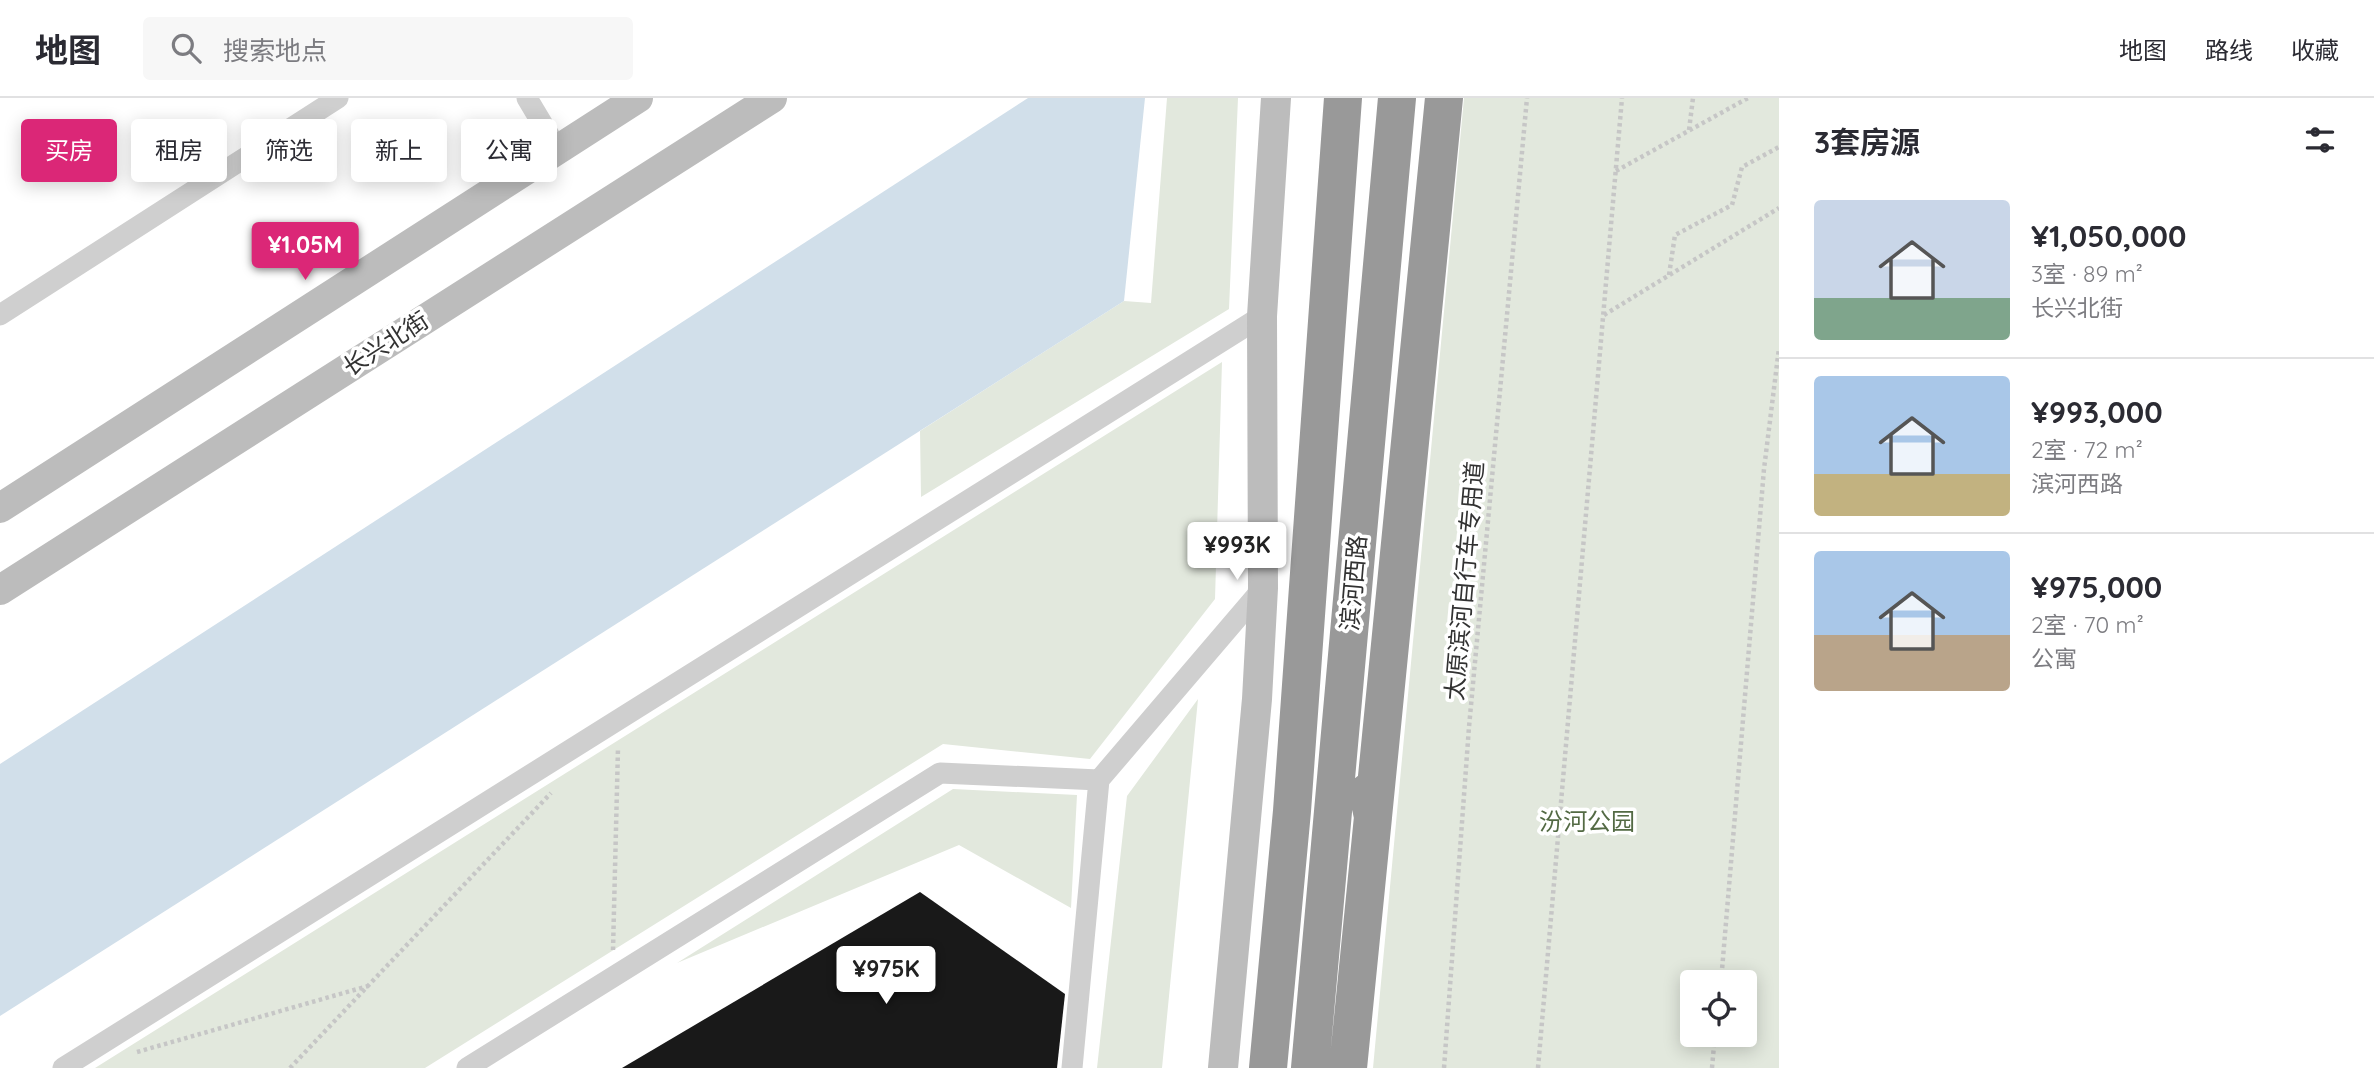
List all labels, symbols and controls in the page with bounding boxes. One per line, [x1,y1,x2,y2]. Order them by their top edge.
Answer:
search box [143,17,633,80]
text: 地图 [35,29,101,70]
icon: search [167,29,205,67]
text: 搜索地点 [223,34,327,67]
text: 地图 [2119,35,2167,65]
text: 路线 [2205,35,2253,65]
text: 收藏 [2291,35,2339,65]
chip: 买房 [21,119,117,182]
chip: 租房 [131,119,227,182]
chip: 筛选 [241,119,337,182]
chip: 新上 [351,119,447,182]
chip: 公寓 [461,119,557,182]
icon: filters [2301,121,2339,159]
text: 3套房源 [1814,123,1920,161]
text: ¥1,050,000 [2031,217,2186,255]
pin: ¥1.05M [248,222,362,282]
icon: home [1870,228,1954,312]
text: ¥1.05M [268,230,342,259]
text: 3室 · 89 m² [2031,259,2143,288]
text: 长兴北街 [2031,293,2123,322]
street label: 长兴北街 [337,304,434,382]
text: ¥993,000 [2031,393,2163,431]
icon: home [1870,404,1954,488]
text: 2室 · 72 m² [2031,435,2143,464]
street label: 太原滨河自行车专用道 [1439,460,1489,702]
text: 滨河西路 [2031,469,2123,498]
pin: ¥993K [1188,522,1286,582]
text: ¥993K [1203,530,1271,559]
street label: 滨河西路 [1334,534,1372,632]
text: ¥975,000 [2031,568,2162,606]
icon: home [1870,579,1954,663]
text: 2室 · 70 m² [2031,610,2144,639]
text: 公寓 [2031,644,2077,673]
park label: 汾河公园 [1539,806,1635,836]
pin: ¥975K [837,946,935,1006]
text: ¥975K [852,954,920,983]
map controls [1680,970,1757,1047]
button: locate [1680,970,1757,1047]

